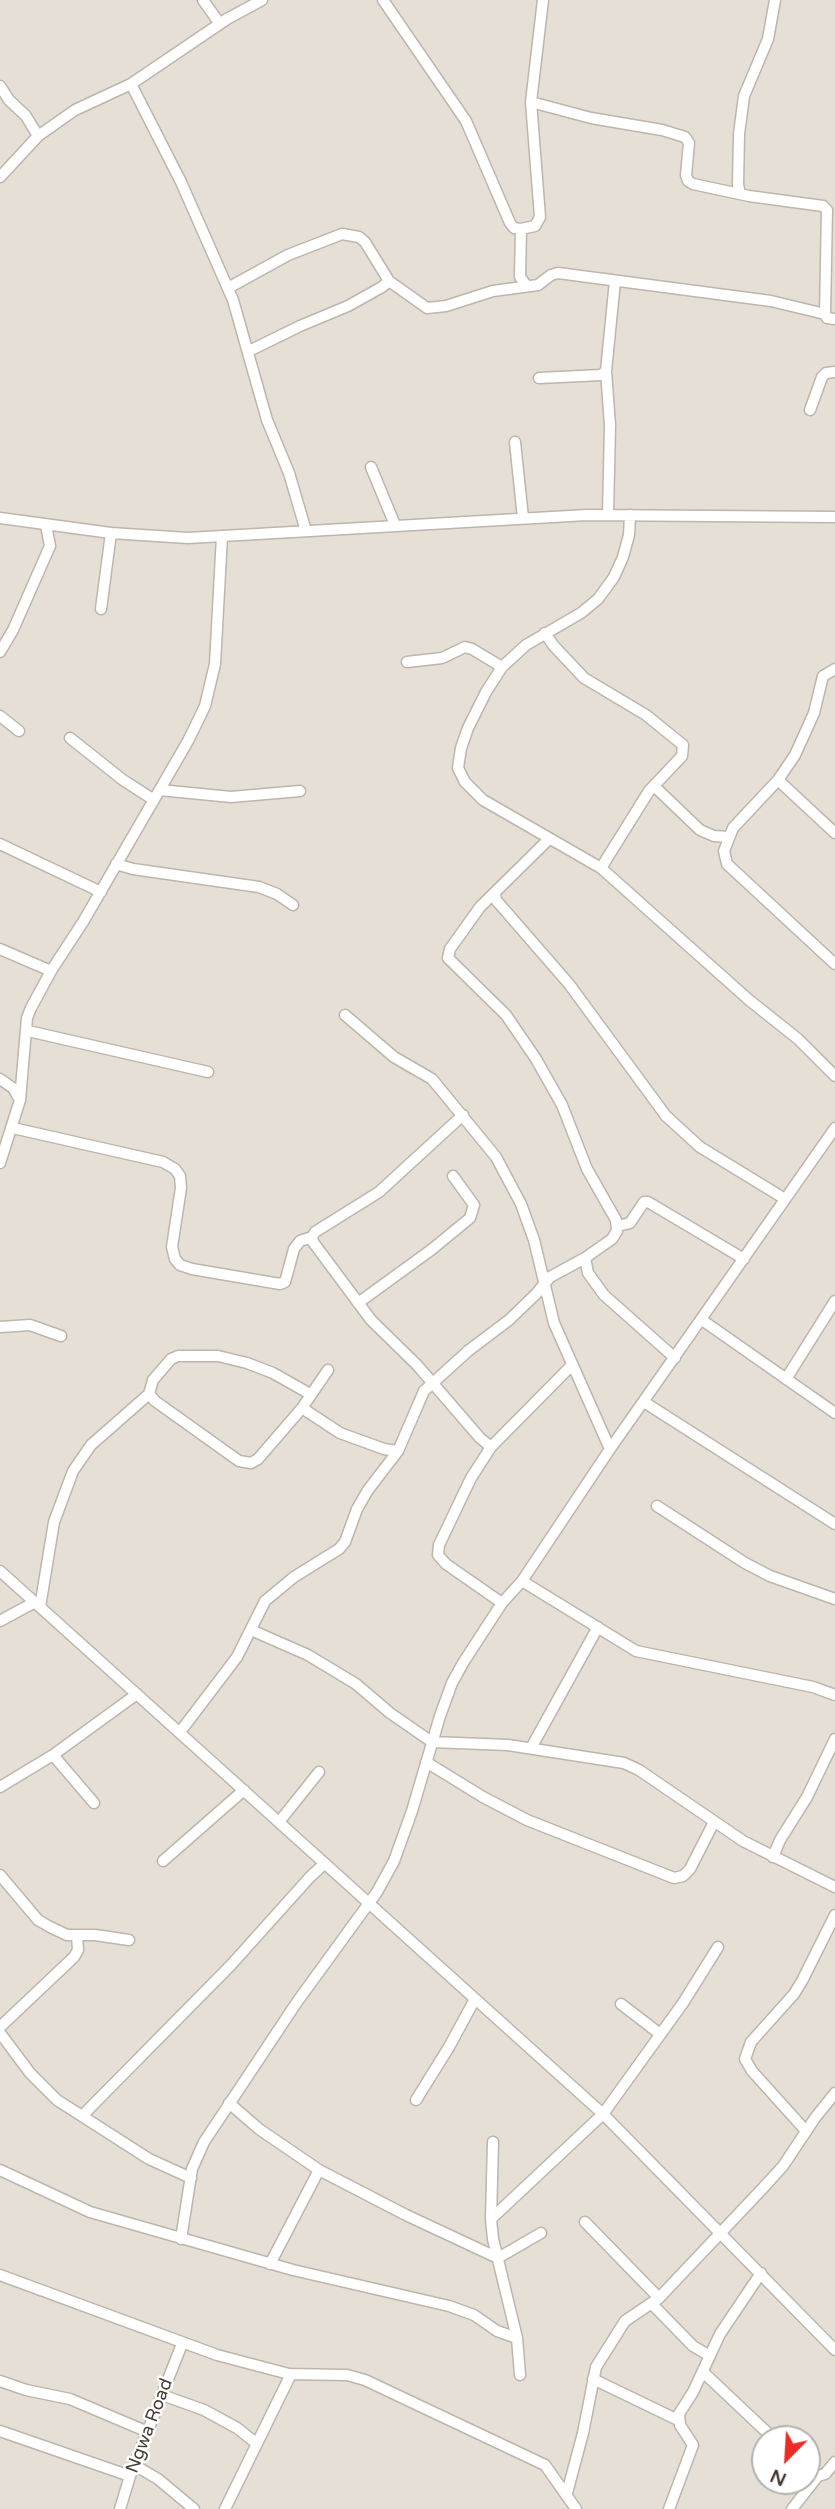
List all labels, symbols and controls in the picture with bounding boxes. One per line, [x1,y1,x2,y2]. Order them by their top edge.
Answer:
street label: Ngwa Road [122,2376,178,2476]
north arrow [751,2425,821,2495]
text: N [767,2464,790,2491]

